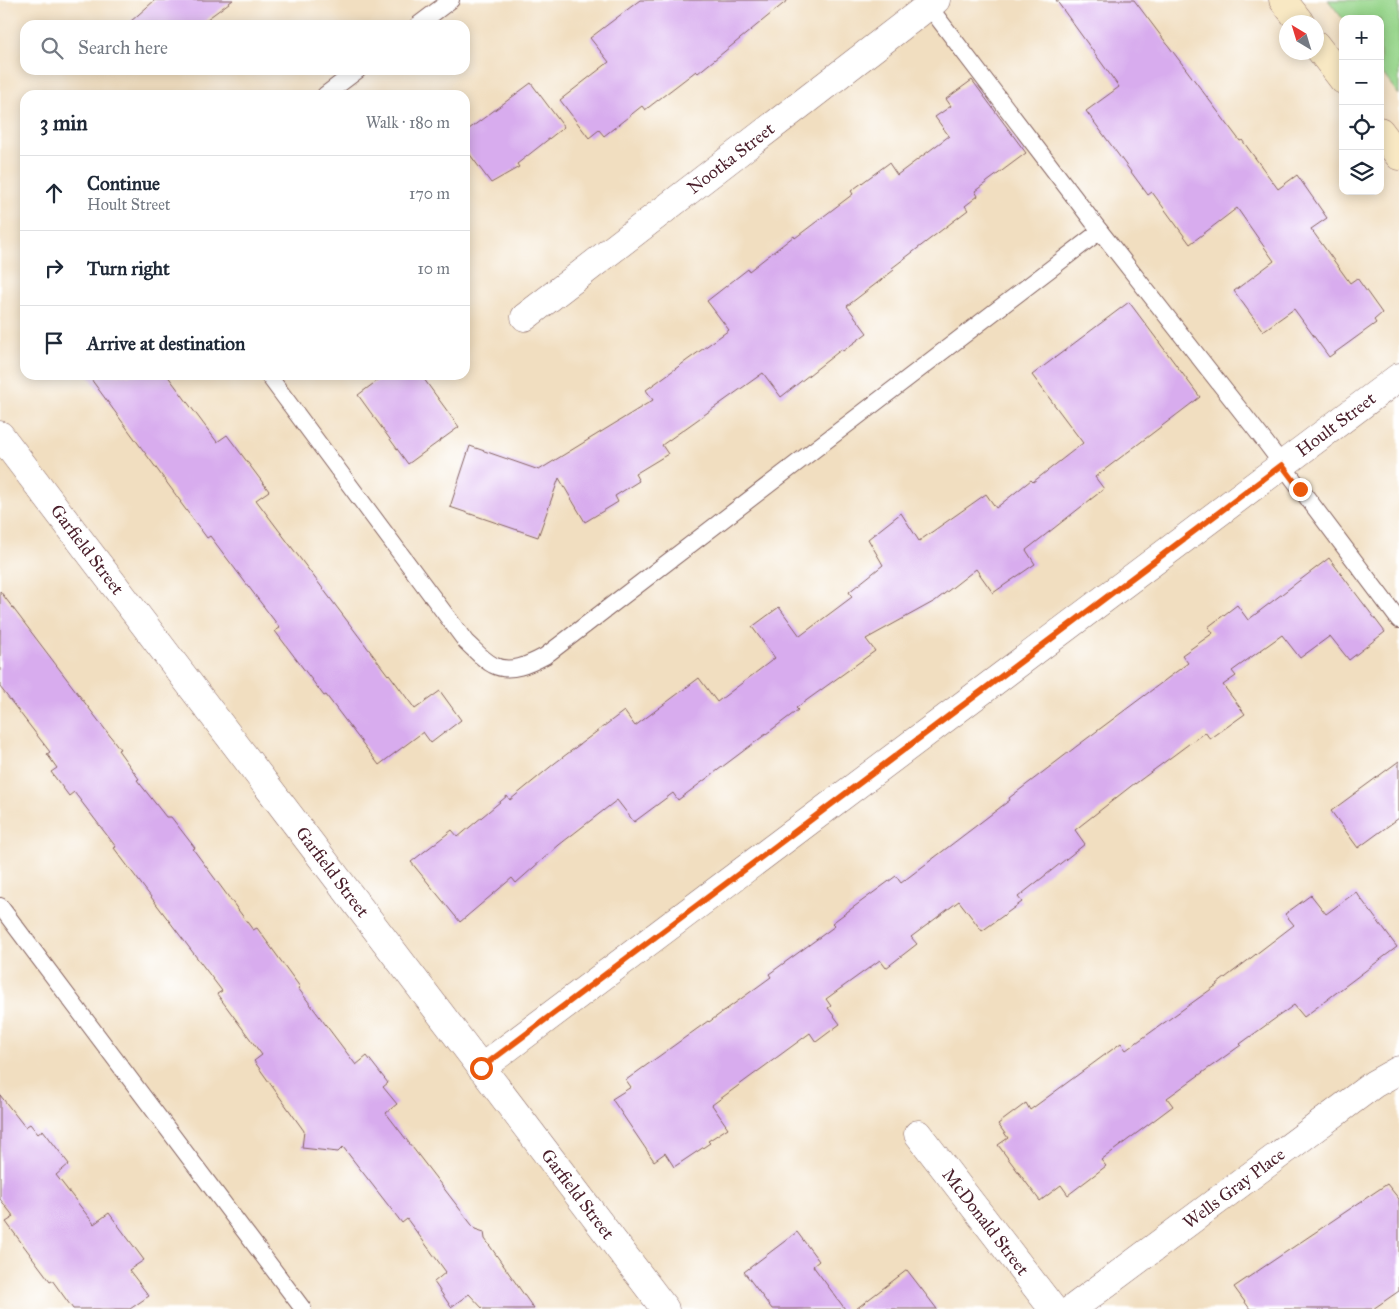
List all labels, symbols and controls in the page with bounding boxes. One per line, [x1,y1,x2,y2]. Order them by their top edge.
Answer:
north arrow [1279,15,1324,60]
map controls [1339,15,1384,195]
button: + [1339,15,1384,60]
search box [20,20,470,75]
icon: search [38,34,66,62]
text: Search here [78,36,168,59]
button: − [1339,60,1384,105]
button: locate [1339,105,1384,150]
text: 3 min [40,110,88,136]
text: Walk · 180 m [366,113,450,132]
street label: Nootka Street [683,117,779,199]
button: layers [1339,150,1384,195]
text: Continue [87,172,160,195]
icon: ahead [40,179,68,207]
text: 170 m [409,184,450,203]
text: Hoult Street [87,195,170,214]
icon: right [40,254,68,282]
text: Turn right [87,257,170,280]
text: 10 m [418,259,450,278]
icon: arrive [40,329,68,357]
text: Arrive at destination [87,332,245,355]
street label: Hoult Street [1292,387,1381,462]
route end [1289,478,1312,501]
street label: Garfield Street [46,500,129,600]
street label: Garfield Street [291,822,374,922]
route start [470,1057,493,1080]
street label: Wells Gray Place [1179,1143,1289,1233]
street label: Garfield Street [536,1145,619,1244]
street label: McDonald Street [938,1164,1034,1280]

